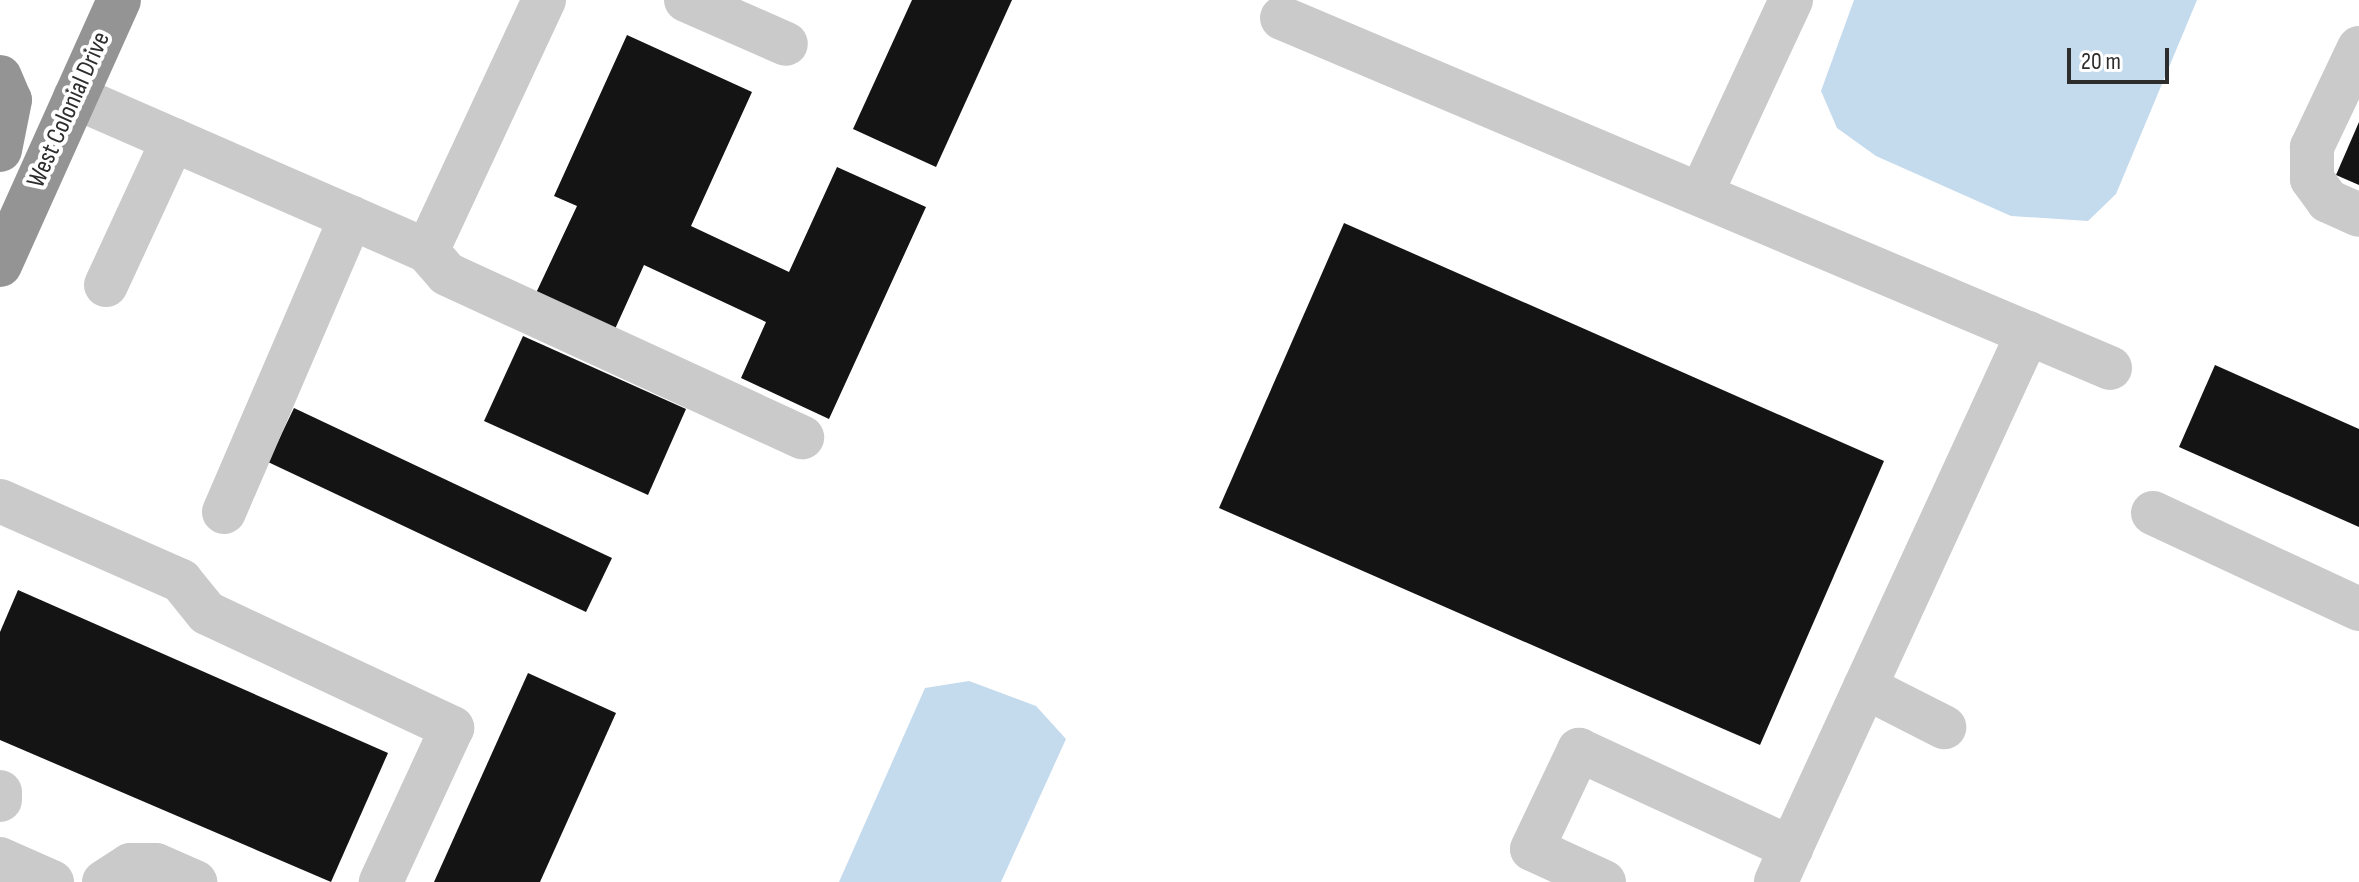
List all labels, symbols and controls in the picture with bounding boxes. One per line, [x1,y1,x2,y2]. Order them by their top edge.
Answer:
street label: West Colonial Drive [21,27,117,193]
scale bar [2071,32,2173,82]
text: 20 m [2081,47,2121,76]

